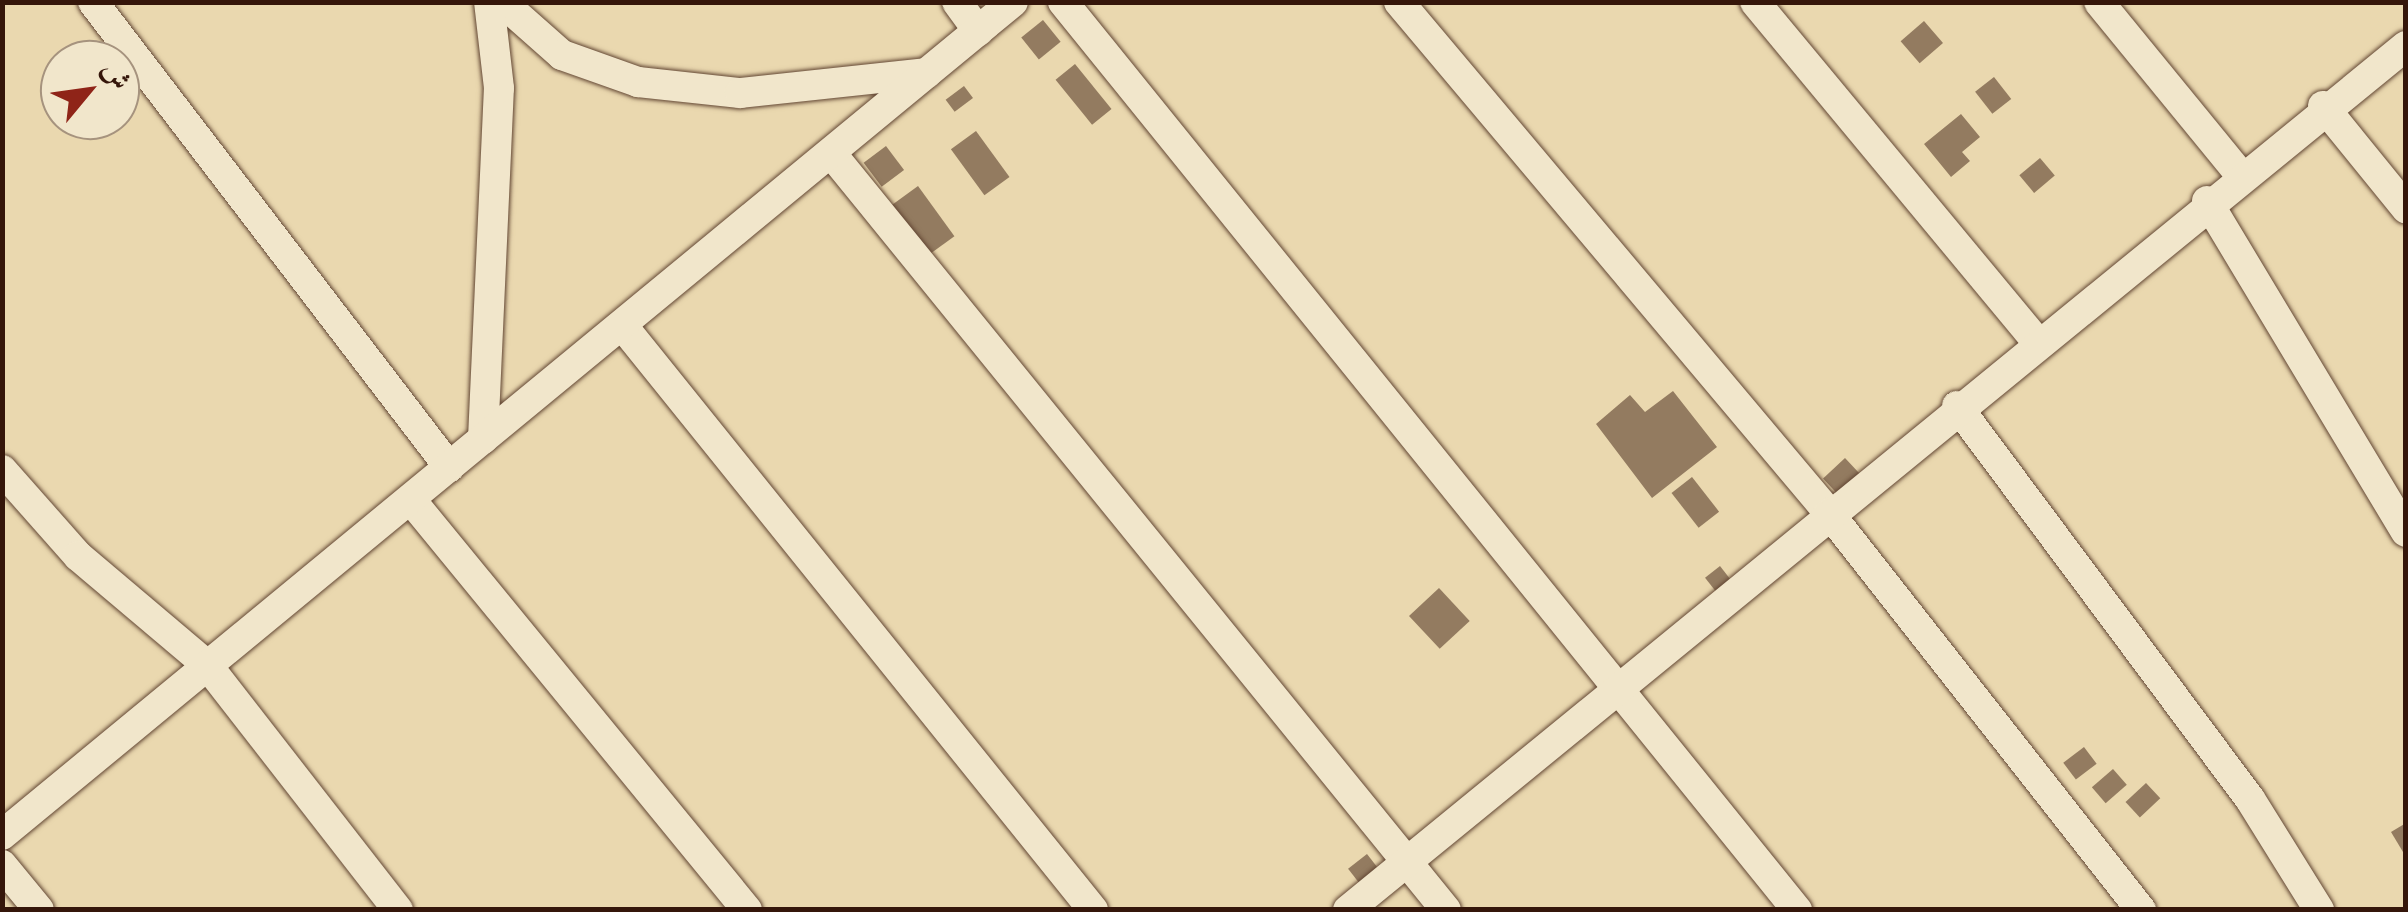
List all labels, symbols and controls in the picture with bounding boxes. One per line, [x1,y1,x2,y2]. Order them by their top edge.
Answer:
north arrow [40,40,140,140]
text: ش [91,55,139,98]

